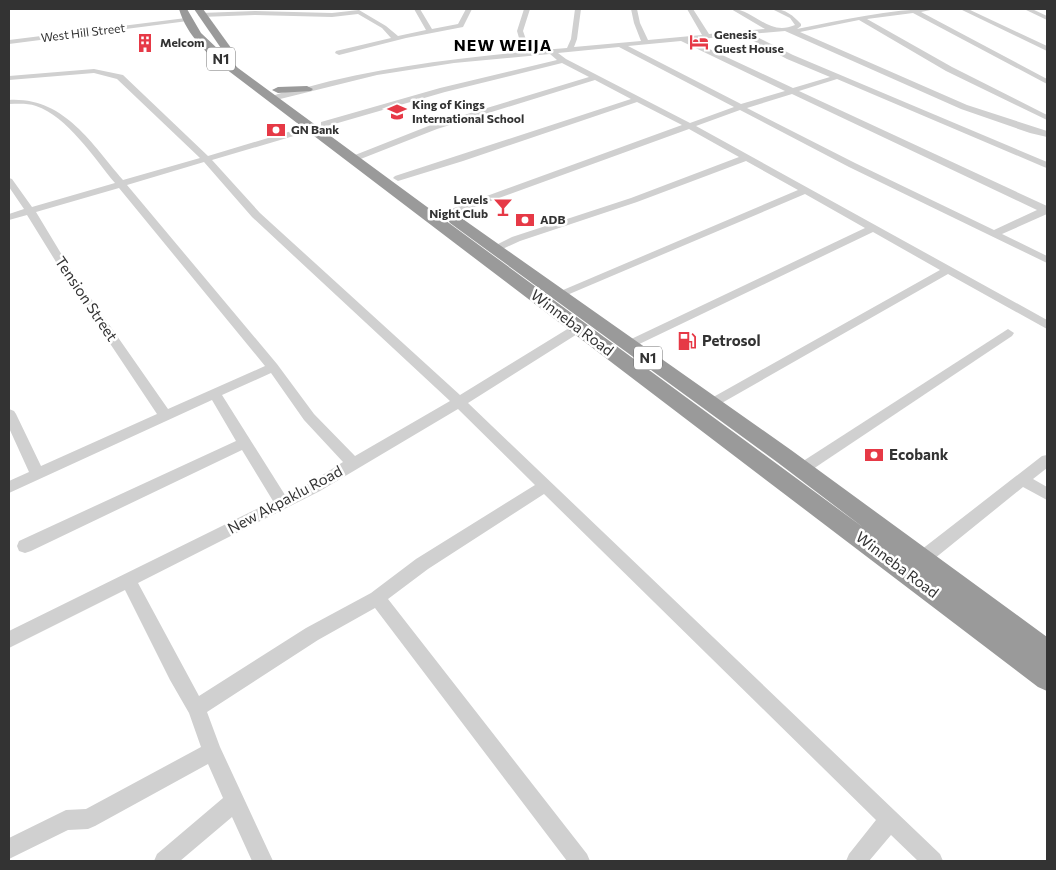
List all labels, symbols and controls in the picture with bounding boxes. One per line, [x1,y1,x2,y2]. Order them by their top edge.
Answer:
street label: West Hill Street [40,20,126,44]
place label: Genesis Guest House [714,27,784,55]
hotel icon: Genesis Guest House [688,31,710,53]
building icon: Melcom [134,32,156,54]
place label: Melcom [160,35,205,49]
district label: NEW WEIJA [454,35,552,54]
road number: N1 [207,48,235,70]
place label: King of Kings International School [412,97,524,125]
school or university icon: King of Kings International School [386,101,408,123]
bank icon: GN Bank [265,119,287,141]
place label: GN Bank [291,122,339,136]
place label: Levels Night Club [429,192,488,220]
bar icon: Levels Night Club [492,196,514,218]
bank icon: ADB [514,209,536,231]
place label: ADB [540,212,565,226]
street label: Tension Street [52,253,122,344]
street label: Winneba Road [528,285,618,359]
fuel station icon: Petrosol [676,330,698,352]
place label: Petrosol [702,331,761,349]
road number: N1 [634,346,662,369]
bank icon: Ecobank [863,444,885,466]
place label: Ecobank [889,445,949,463]
street label: New Akpaklu Road [224,461,345,537]
street label: Winneba Road [853,527,943,601]

